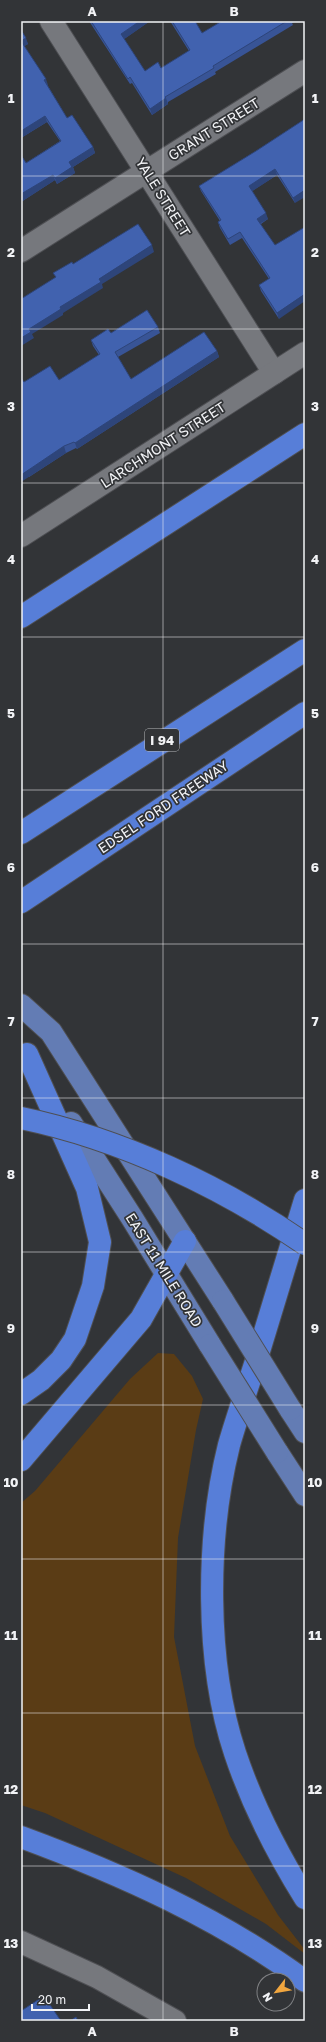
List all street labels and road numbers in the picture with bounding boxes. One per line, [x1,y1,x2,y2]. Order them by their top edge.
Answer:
street label: GRANT STREET [165,94,263,163]
street label: YALE STREET [132,154,195,240]
street label: LARCHMONT STREET [97,398,229,491]
road number: I 94 [145,729,179,751]
street label: EDSEL FORD FREEWAY [94,757,231,856]
street label: EAST 11 MILE ROAD [122,1210,206,1330]

